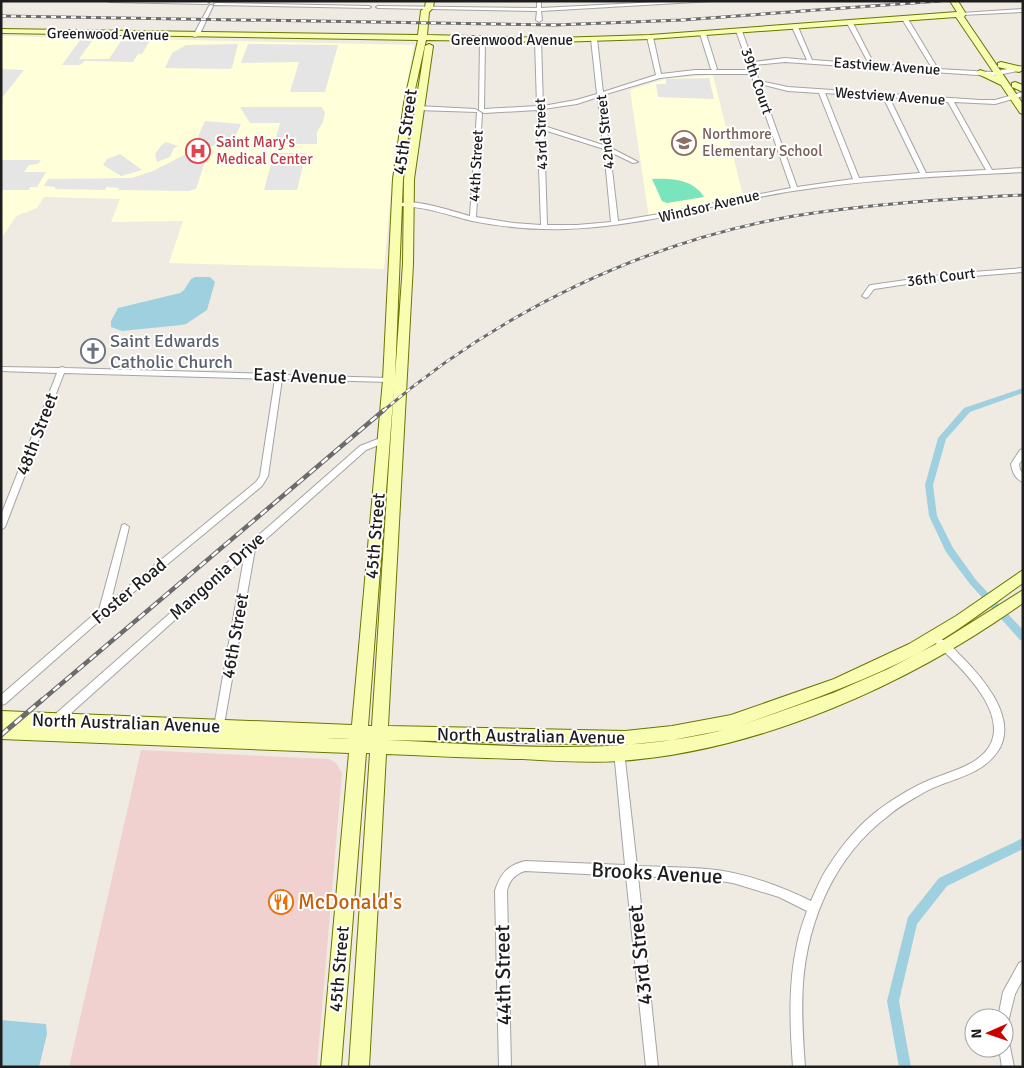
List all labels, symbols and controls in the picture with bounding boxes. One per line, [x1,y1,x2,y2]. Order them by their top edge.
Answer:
street label: Greenwood Avenue [47,24,169,44]
street label: Greenwood Avenue [451,31,573,49]
street label: 39th Court [737,45,777,117]
street label: Eastview Avenue [833,53,941,79]
street label: Westview Avenue [834,83,946,109]
street label: 45th Street [388,88,422,176]
street label: 42nd Street [592,94,618,170]
street label: 43rd Street [531,98,551,170]
place label: Northmore Elementary School [702,125,823,160]
street label: 44th Street [465,130,487,202]
school or university icon: Northmore Elementary School [671,130,697,156]
place label: Saint Mary's Medical Center [216,133,313,168]
hospital icon: Saint Mary's Medical Center [185,138,211,164]
street label: Windsor Avenue [657,186,761,226]
street label: 36th Court [906,264,976,290]
place label: Saint Edwards Catholic Church [110,330,233,373]
church icon: Saint Edwards Catholic Church [80,338,106,364]
street label: East Avenue [253,363,347,389]
street label: 48th Street [11,390,63,478]
street label: 45th Street [360,492,390,580]
street label: Mangonia Drive [165,528,269,624]
street label: Foster Road [87,554,171,628]
street label: 46th Street [217,592,253,680]
street label: North Australian Avenue [31,709,221,737]
street label: North Australian Avenue [437,723,625,749]
street label: Brooks Avenue [591,857,723,889]
restaurant icon: McDonald's [268,889,294,915]
place label: McDonald's [298,889,402,915]
street label: 43rd Street [622,904,658,1006]
street label: 44th Street [489,924,517,1026]
street label: 45th Street [324,925,354,1013]
north arrow [964,1008,1014,1058]
text: N [968,1028,985,1039]

